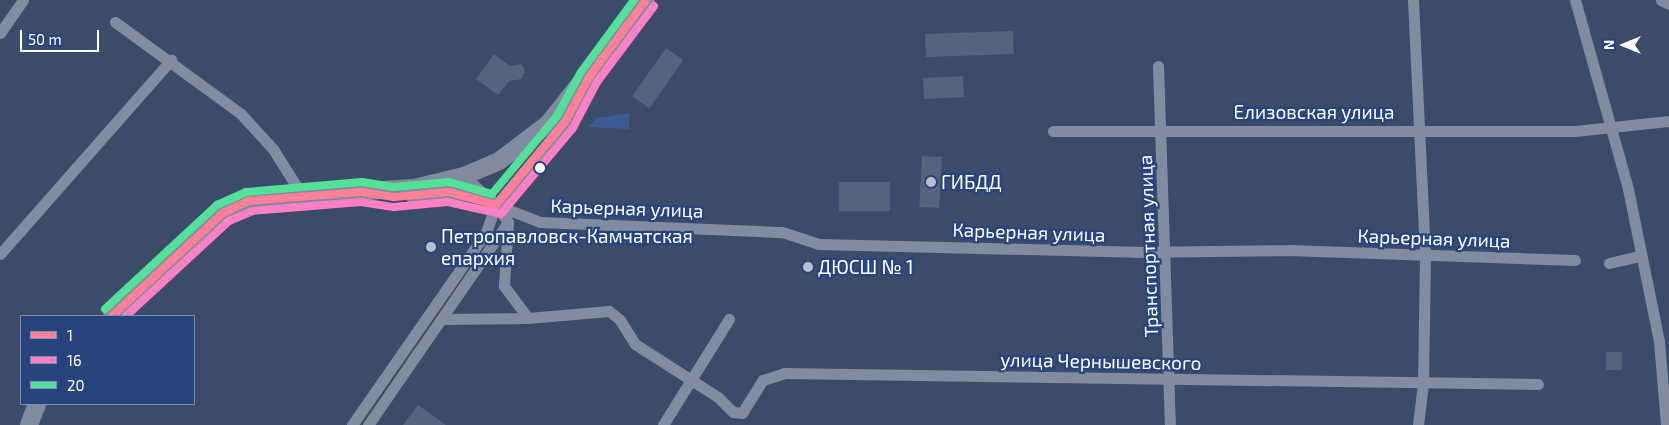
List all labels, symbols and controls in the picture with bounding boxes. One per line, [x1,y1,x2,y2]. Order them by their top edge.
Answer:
scale bar [22,20,101,52]
north arrow [1599,20,1649,70]
text: 50 m [28,30,62,48]
text: N [1600,40,1617,50]
street label: Елизовская улица [1234,101,1394,123]
street label: Транспортная улица [1133,154,1163,338]
unlabelled marker [535,163,545,173]
place label: ГИБДД [941,171,1002,193]
marker: ГИБДД [925,176,937,188]
street label: Карьерная улица [550,194,704,222]
street label: Карьерная улица [952,218,1106,246]
street label: Карьерная улица [1357,224,1511,252]
place label: Петропавловск-Камчатская епархия [441,225,693,269]
marker: Петропавловск-Камчатская епархия [425,241,437,253]
place label: ДЮСШ № 1 [818,256,914,278]
marker: ДЮСШ № 1 [802,261,814,273]
legend [20,315,195,405]
text: 1 [67,326,73,344]
street label: улица Чернышевского [1000,348,1202,374]
text: 16 [67,351,82,369]
text: 20 [67,376,84,394]

